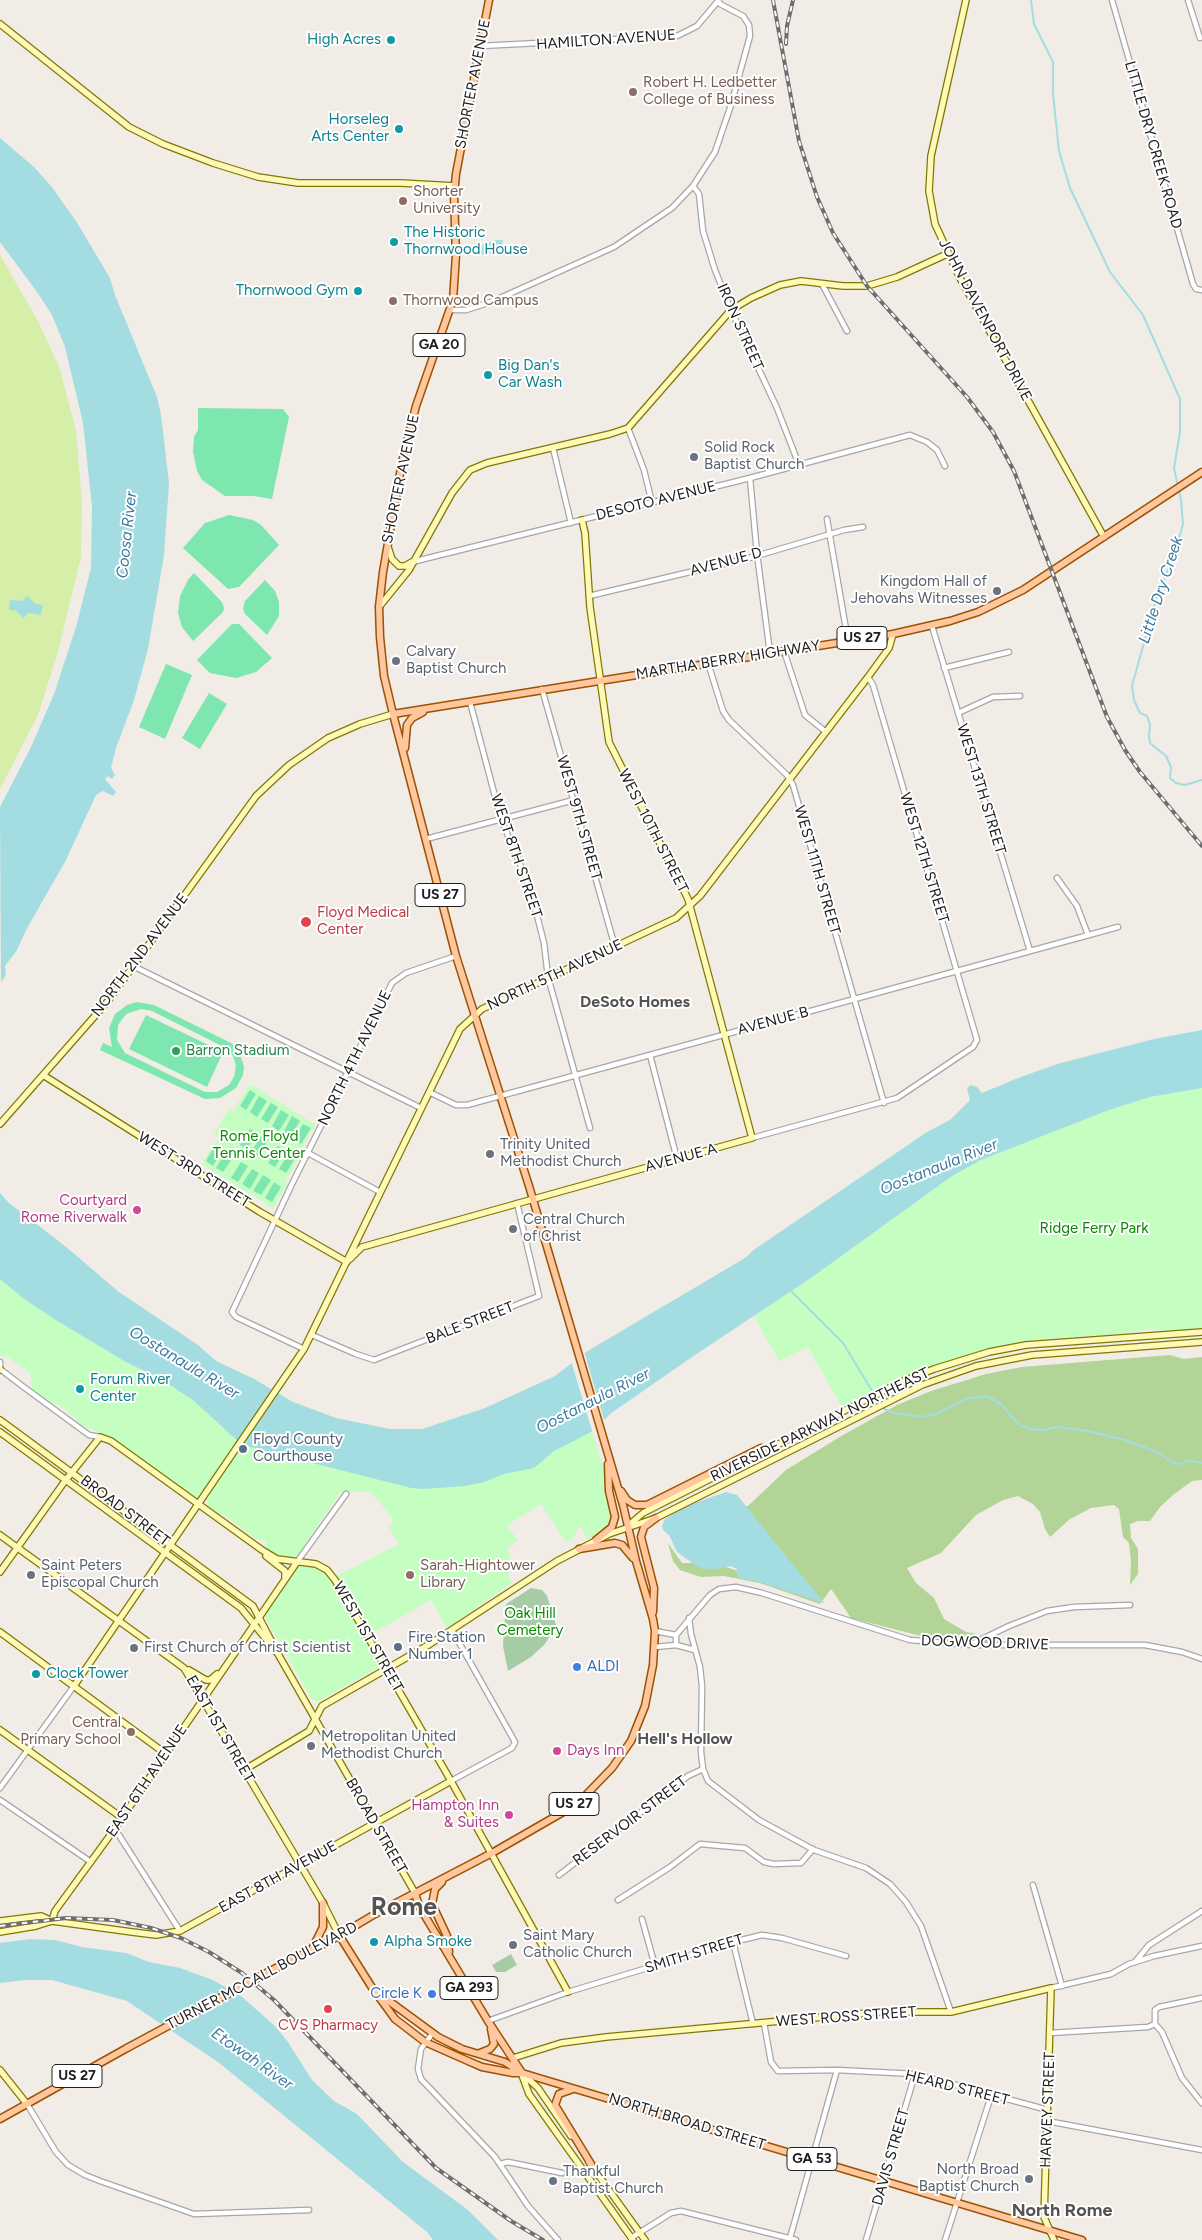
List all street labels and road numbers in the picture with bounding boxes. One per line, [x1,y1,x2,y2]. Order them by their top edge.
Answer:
street label: SHORTER AVENUE [452,18,494,150]
street label: HAMILTON AVENUE [536,26,676,54]
street label: LITTLE DRY CREEK ROAD [1120,59,1186,231]
street label: JOHN DAVENPORT DRIVE [934,236,1036,404]
street label: IRON STREET [713,281,767,373]
road number: GA 20 [413,334,465,356]
street label: SHORTER AVENUE [379,413,423,545]
street label: DESOTO AVENUE [594,477,718,525]
street label: AVENUE D [688,544,764,580]
road number: US 27 [837,626,887,650]
street label: MARTHA BERRY HIGHWAY [635,637,821,683]
street label: WEST 13TH STREET [953,722,1009,856]
street label: WEST 9TH STREET [553,753,605,883]
street label: WEST 10TH STREET [614,766,692,896]
street label: WEST 12TH STREET [896,791,952,925]
street label: WEST 8TH STREET [486,792,546,920]
street label: WEST 11TH STREET [790,804,844,936]
road number: US 27 [415,884,465,906]
street label: NORTH 2ND AVENUE [88,890,192,1020]
street label: NORTH 5TH AVENUE [484,936,626,1014]
street label: NORTH 4TH AVENUE [314,987,396,1129]
street label: AVENUE B [736,1003,810,1039]
street label: WEST 3RD STREET [135,1128,253,1212]
street label: AVENUE A [643,1140,719,1176]
street label: BALE STREET [424,1298,516,1348]
street label: RIVERSIDE PARKWAY NORTHEAST [708,1364,932,1486]
street label: BROAD STREET [77,1472,173,1550]
street label: WEST 1ST STREET [329,1578,407,1696]
street label: DOGWOOD DRIVE [921,1632,1049,1654]
street label: EAST 1ST STREET [182,1672,258,1786]
street label: EAST 6TH AVENUE [103,1721,191,1841]
street label: RESERVOIR STREET [570,1772,690,1870]
street label: BROAD STREET [341,1775,411,1877]
road number: US 27 [549,1792,599,1816]
street label: EAST 8TH AVENUE [216,1837,340,1917]
street label: TURNER MCCALL BOULEVARD [164,1918,360,2034]
street label: SMITH STREET [643,1930,745,1978]
road number: GA 293 [440,1976,498,2000]
street label: WEST ROSS STREET [775,2003,917,2031]
street label: HARVEY STREET [1037,2052,1059,2168]
road number: US 27 [52,2064,102,2088]
street label: HEARD STREET [903,2066,1011,2110]
street label: NORTH BROAD STREET [606,2090,768,2154]
street label: DAVIS STREET [869,2106,913,2208]
road number: GA 53 [787,2148,837,2170]

